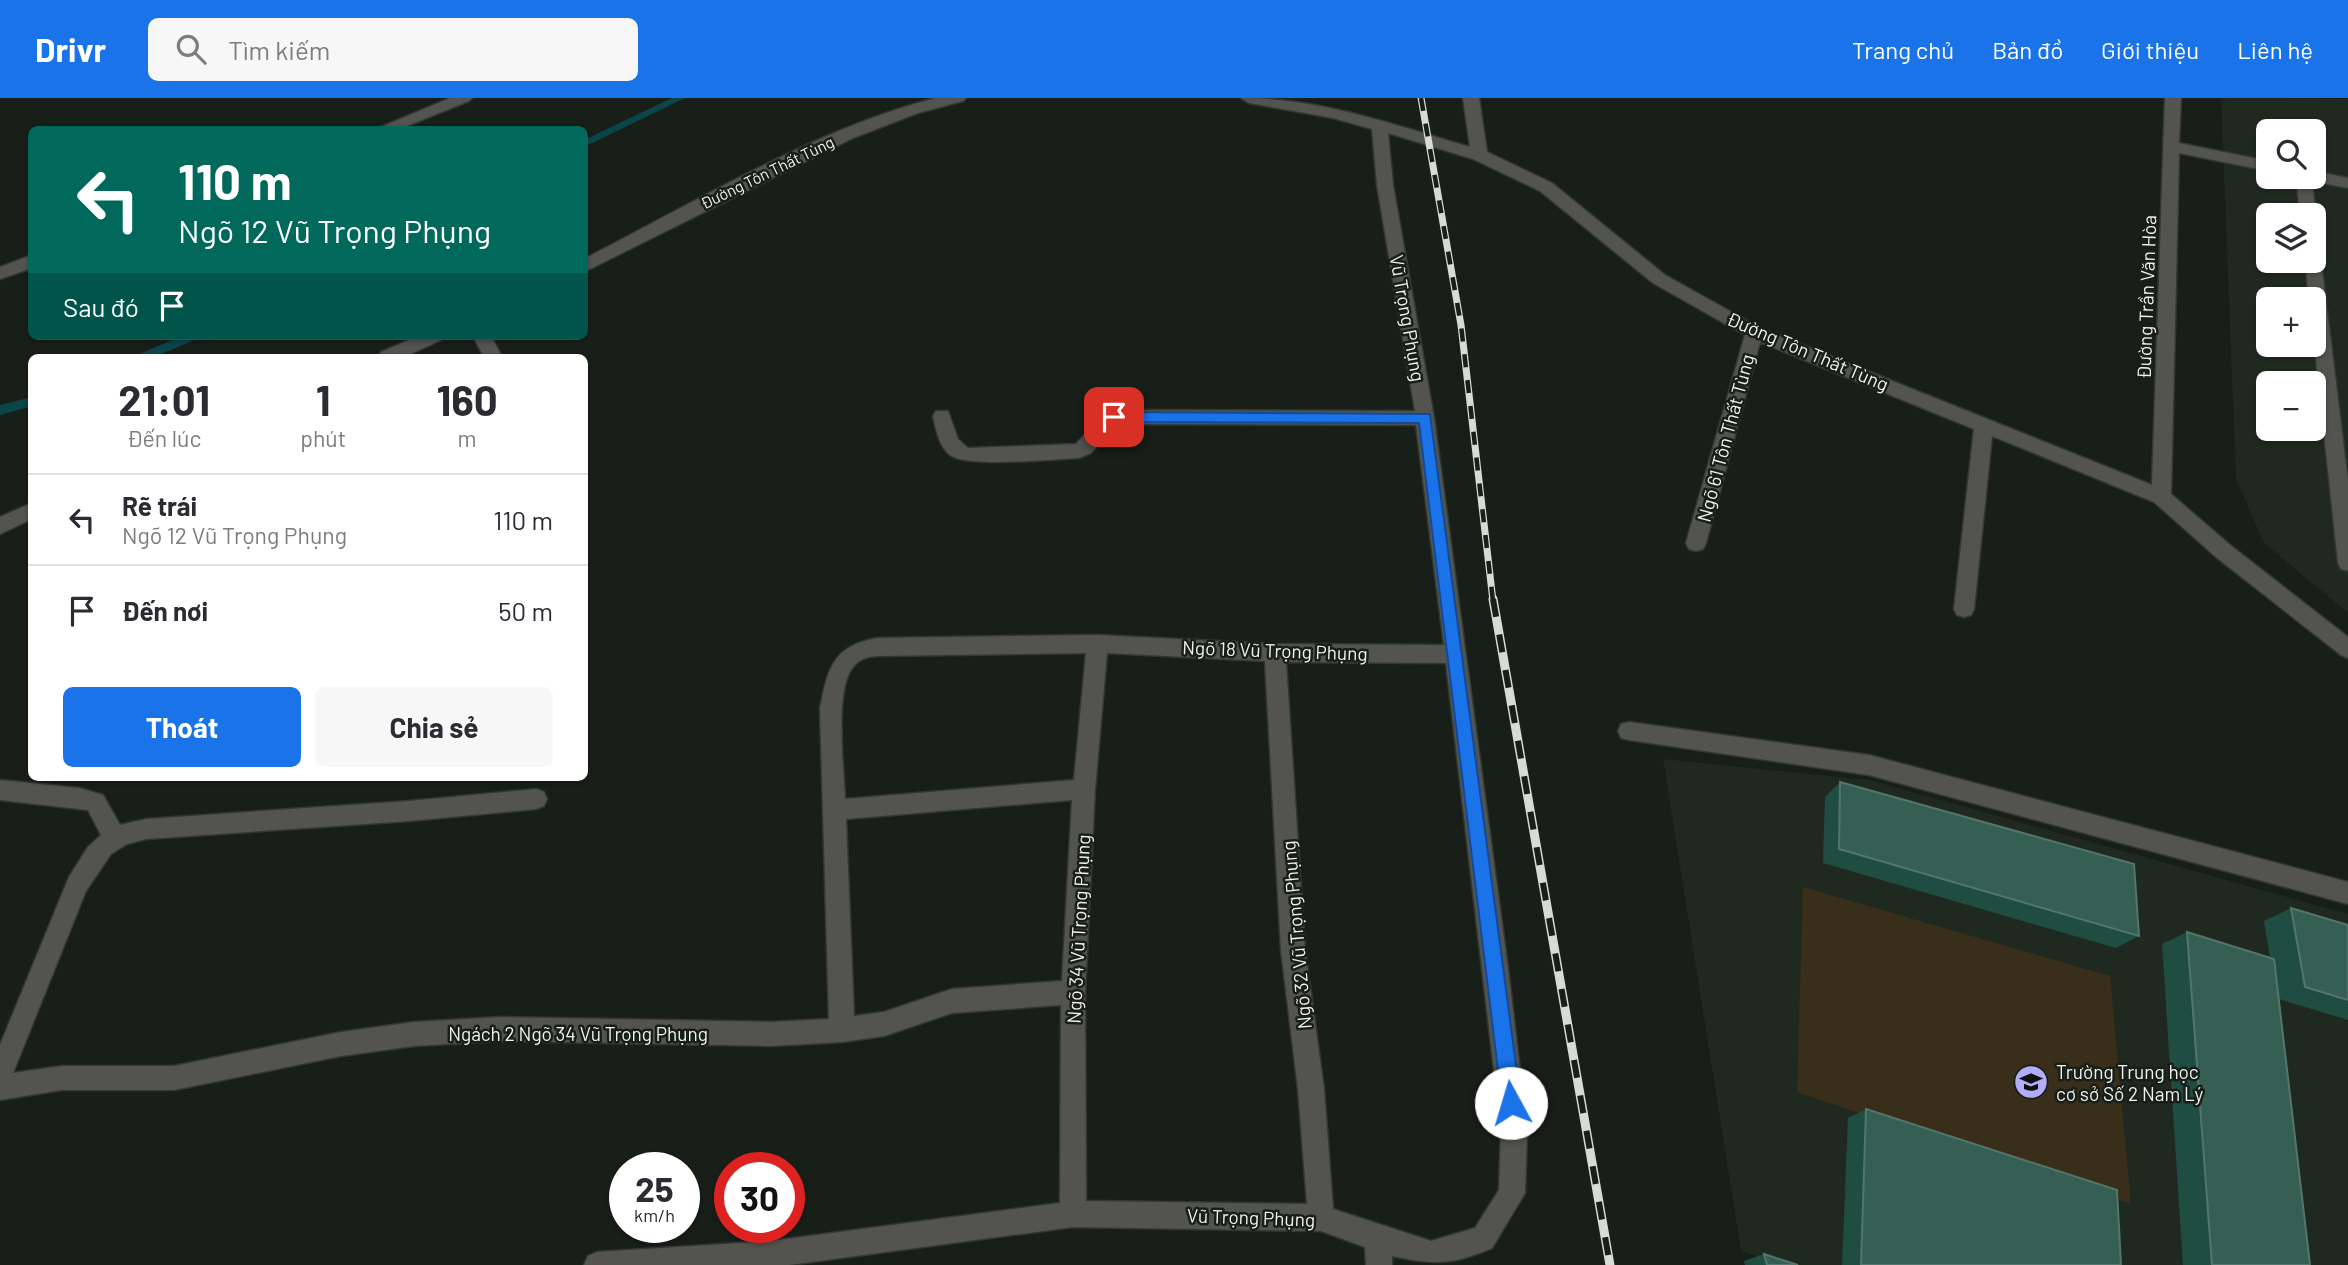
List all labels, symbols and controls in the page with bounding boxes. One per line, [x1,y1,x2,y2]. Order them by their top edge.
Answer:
search box [148,18,638,81]
text: Drivr [35,29,106,69]
icon: search [172,30,210,68]
text: Tìm kiếm [228,34,330,65]
text: Trang chủ [1852,35,1954,64]
text: Bản đồ [1992,35,2063,64]
text: Giới thiệu [2101,35,2199,64]
text: Liên hệ [2237,35,2313,64]
map controls [2256,119,2326,441]
button: search [2256,119,2326,189]
street label: Đường Tôn Thất Tùng [697,132,837,212]
text: 110 m [178,151,292,210]
icon: left [63,154,154,245]
button: layers [2256,203,2326,273]
text: Ngõ 12 Vũ Trọng Phụng [178,211,491,249]
street label: Đường Trần Văn Hòa [2132,215,2160,379]
street label: Vũ Trọng Phụng [1386,253,1430,383]
icon: arrive [153,287,191,325]
button: + [2256,287,2326,357]
text: Sau đó [63,291,139,322]
street label: Đường Tôn Thất Tùng [1724,307,1892,395]
street label: Ngõ 61 Tôn Thất Tùng [1692,352,1758,524]
button: − [2256,371,2326,441]
text: 21:01 [118,374,210,424]
text: 1 [316,374,331,424]
text: 160 [436,374,498,424]
pin [1084,387,1144,447]
icon: arrive [1095,398,1133,436]
text: Đến lúc [127,424,201,452]
text: phút [300,424,346,452]
text: m [458,424,477,452]
text: Rẽ trái [122,490,197,521]
icon: left [63,501,101,539]
text: 110 m [493,504,553,535]
text: Ngõ 12 Vũ Trọng Phụng [122,521,347,549]
icon: arrive [63,592,101,630]
text: Đến nơi [122,595,208,626]
text: 50 m [498,595,553,626]
street label: Ngõ 18 Vũ Trọng Phụng [1182,635,1368,665]
button: Thoát [63,687,301,767]
button: Chia sẻ [315,687,553,767]
street label: Ngõ 34 Vũ Trọng Phụng [1062,834,1094,1024]
street label: Ngõ 32 Vũ Trọng Phụng [1276,840,1316,1030]
street label: Ngách 2 Ngõ 34 Vũ Trọng Phụng [448,1022,708,1045]
place label: Trường Trung học cơ sở Số 2 Nam Lý [2056,1060,2204,1105]
school or university icon: Trường Trung học cơ sở Số 2 Nam Lý [2012,1063,2050,1101]
position arrow [1474,1066,1548,1140]
speed limit sign: 30 [714,1152,805,1243]
text: 25 [635,1167,674,1209]
street label: Vũ Trọng Phụng [1187,1203,1315,1231]
text: km/h [634,1204,675,1226]

